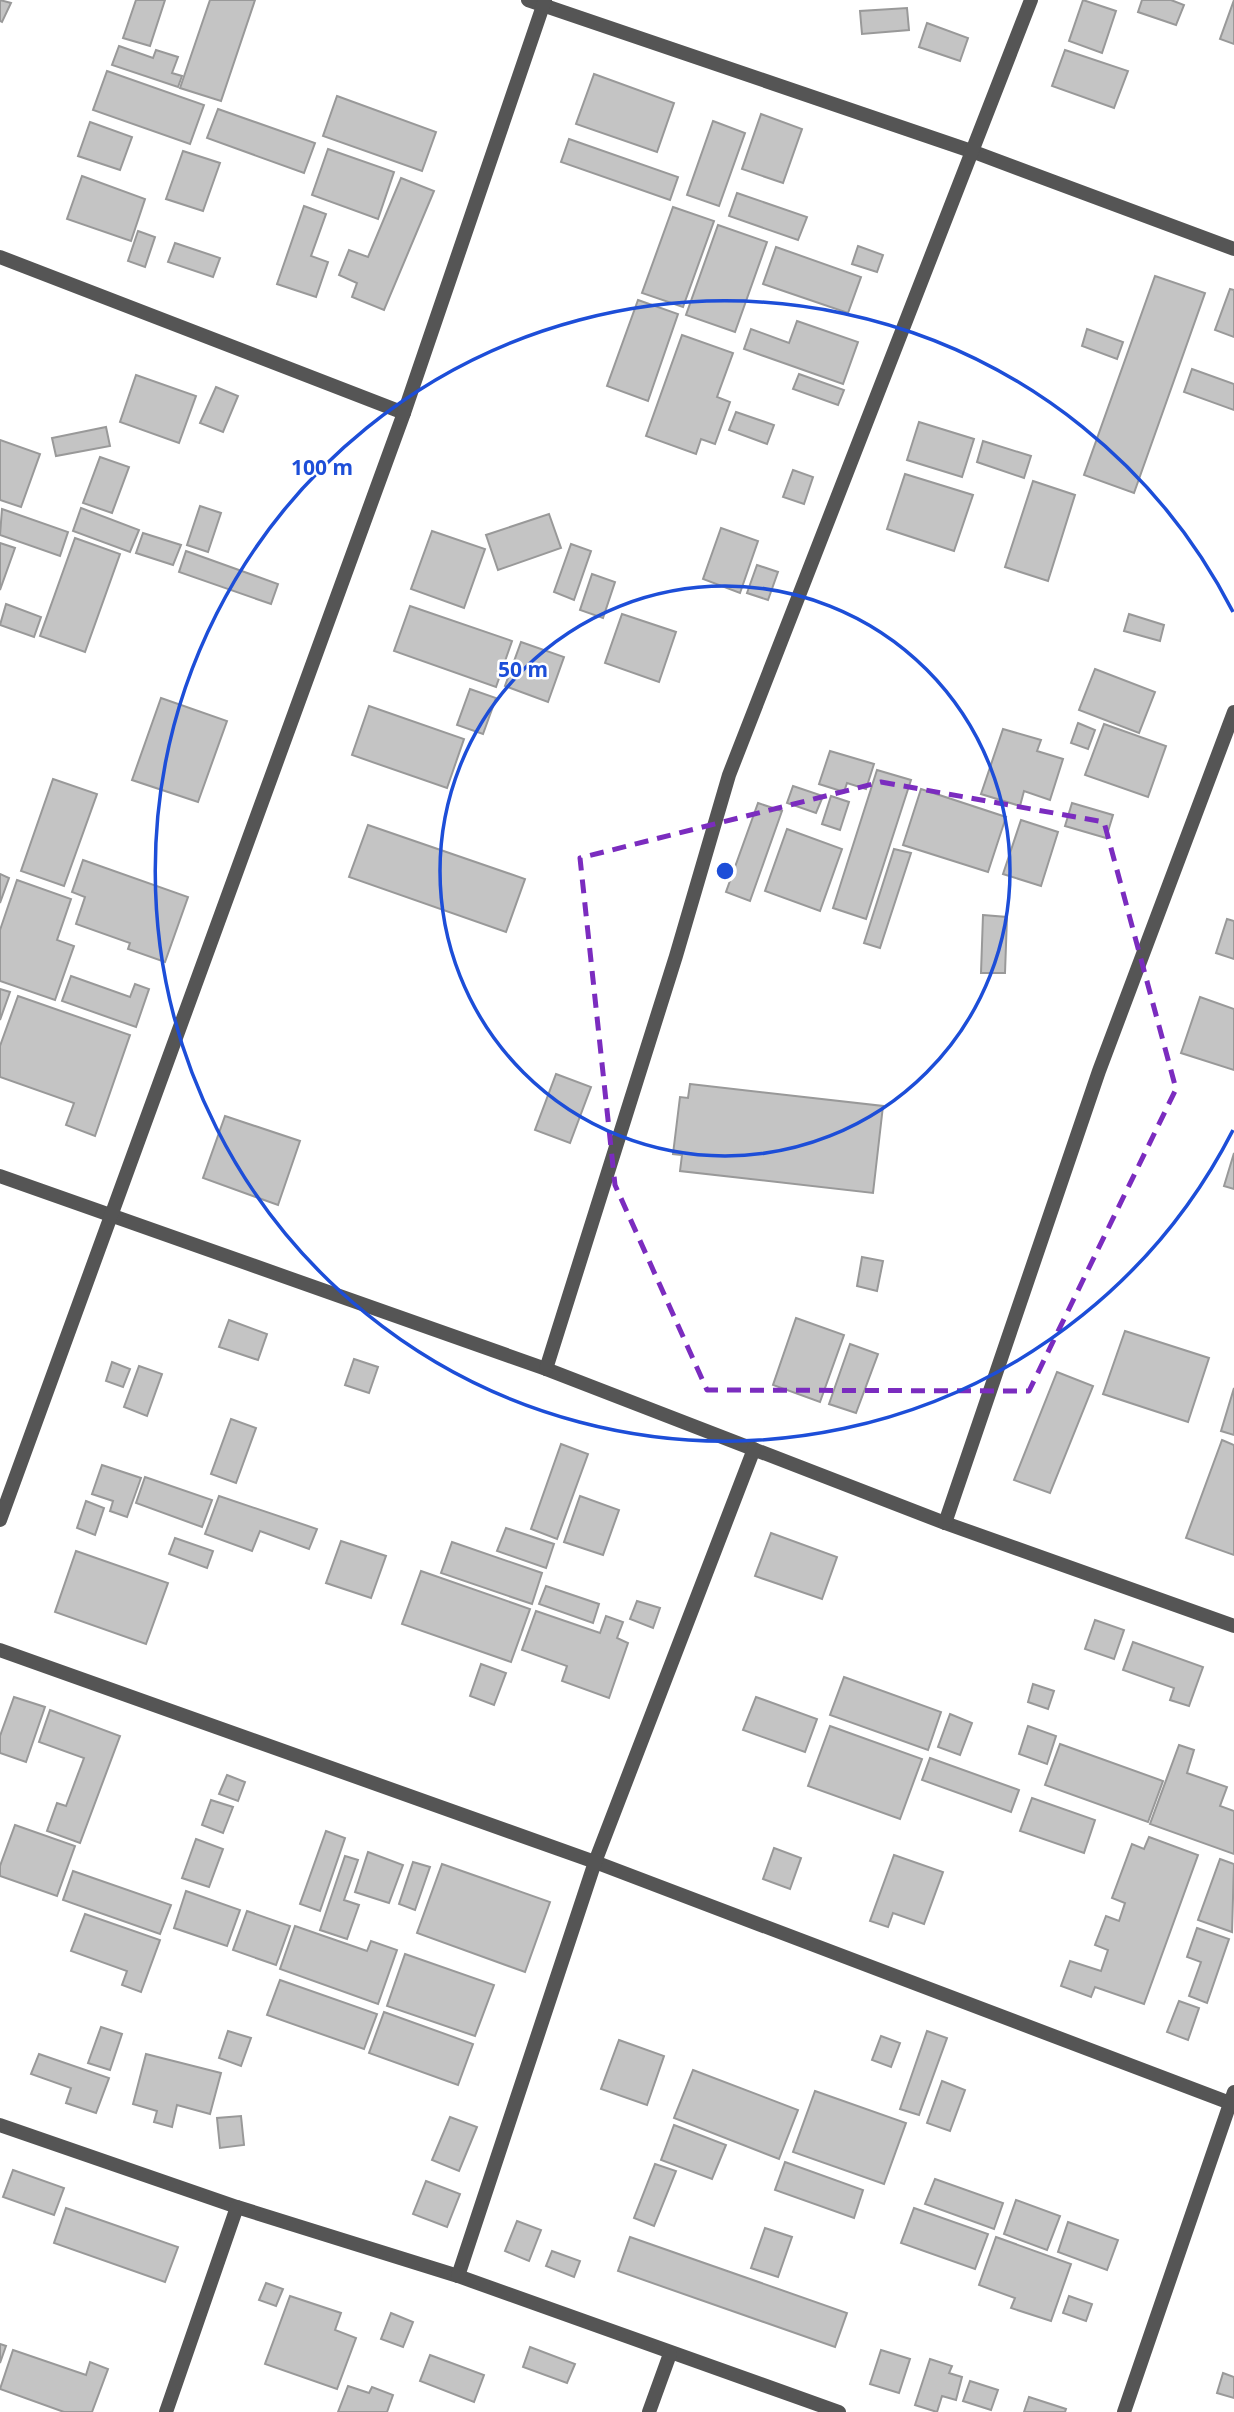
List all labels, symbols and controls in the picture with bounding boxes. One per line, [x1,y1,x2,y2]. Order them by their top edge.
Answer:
text: 100 m [291,453,353,481]
text: 50 m [498,655,548,683]
centre of rings [713,859,737,883]

